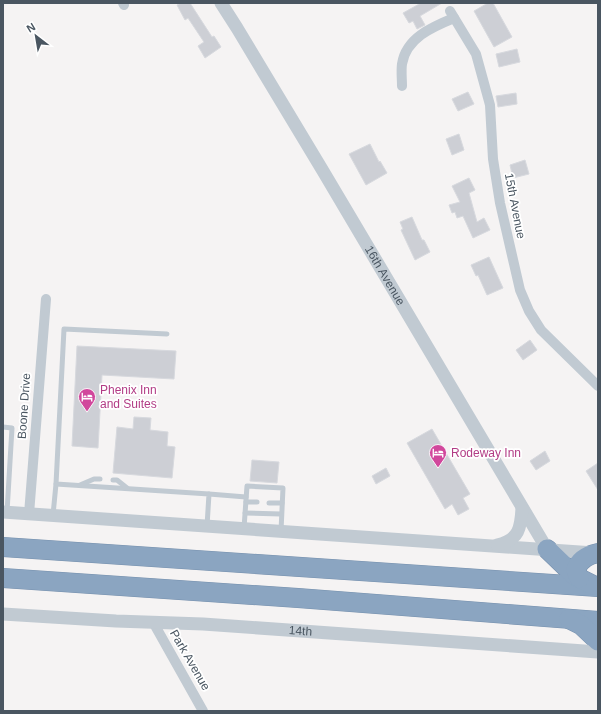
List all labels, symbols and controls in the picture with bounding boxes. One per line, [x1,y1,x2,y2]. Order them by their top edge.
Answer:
north arrow [16,16,56,56]
text: N [24,20,37,35]
street label: 15th Avenue [502,172,528,240]
street label: 16th Avenue [362,243,408,308]
street label: Boone Drive [15,372,33,439]
place label: Phenix Inn and Suites [100,383,157,411]
hotel icon: Phenix Inn and Suites [77,387,97,412]
hotel icon: Rodeway Inn [428,443,448,468]
place label: Rodeway Inn [451,446,521,460]
street label: 14th [288,623,313,639]
street label: Park Avenue [167,627,213,693]

